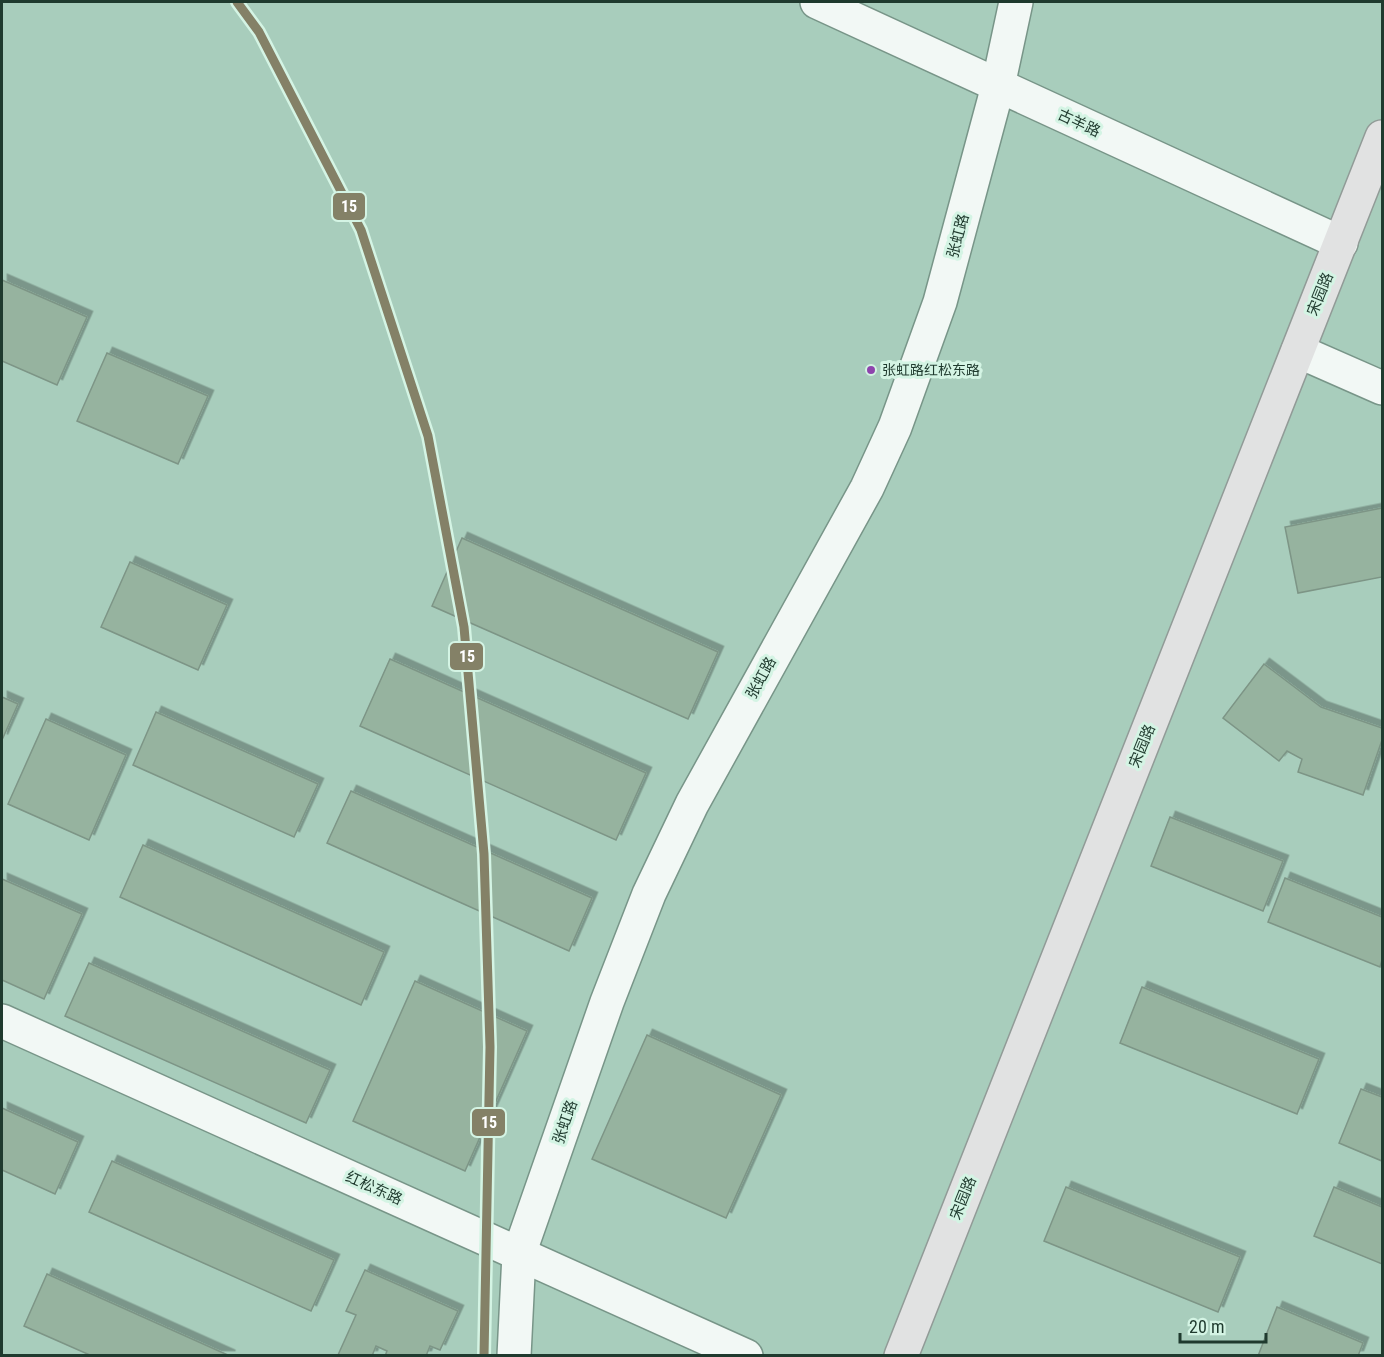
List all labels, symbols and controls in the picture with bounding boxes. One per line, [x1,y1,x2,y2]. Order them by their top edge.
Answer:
street label: 古羊路 [1055,105,1103,141]
line badge: 15 [332,192,366,221]
text: 15 [341,197,357,216]
street label: 张虹路 [943,212,973,260]
street label: 宋园路 [1303,270,1337,318]
place label: 张虹路红松东路 [882,362,980,378]
marker: 张虹路红松东路 [865,364,877,376]
line badge: 15 [449,642,484,671]
text: 15 [459,647,475,666]
street label: 张虹路 [742,654,780,702]
street label: 宋园路 [1125,722,1159,770]
street label: 张虹路 [549,1098,581,1146]
line badge: 15 [471,1108,506,1137]
text: 15 [481,1113,497,1132]
street label: 红松东路 [343,1168,405,1208]
street label: 宋园路 [946,1174,980,1222]
scale bar [1180,1306,1266,1344]
text: 20 m [1189,1316,1224,1337]

